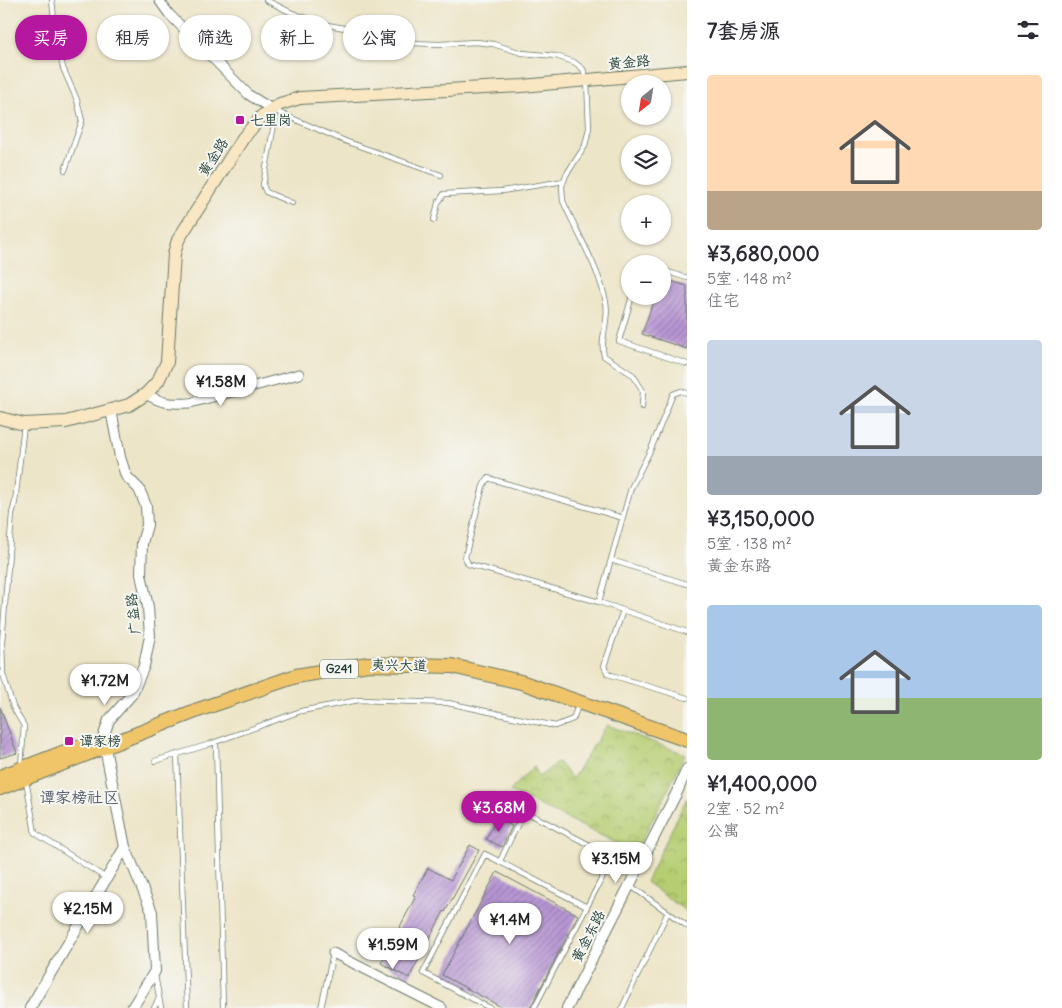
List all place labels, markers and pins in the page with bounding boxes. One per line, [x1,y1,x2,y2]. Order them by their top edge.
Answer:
place label: 七里岗 [250,111,292,129]
marker: 七里岗 [234,114,246,126]
pin: ¥1.58M [180,364,262,407]
pin: ¥1.72M [64,664,146,706]
place label: 谭家榜 [79,732,121,750]
marker: 谭家榜 [63,735,75,747]
pin: ¥3.68M [458,790,540,833]
pin: ¥3.15M [575,842,657,884]
pin: ¥2.15M [47,892,129,934]
pin: ¥1.4M [475,902,545,945]
pin: ¥1.59M [352,928,434,970]

